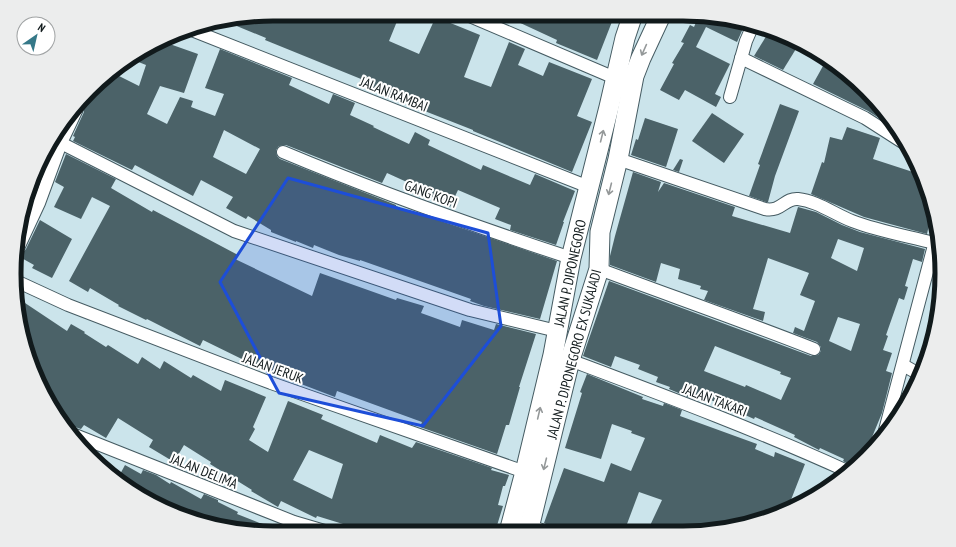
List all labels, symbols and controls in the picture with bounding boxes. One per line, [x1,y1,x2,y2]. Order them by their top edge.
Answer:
north arrow [16,16,56,56]
text: N [35,20,48,35]
one-way arrow [640,44,647,56]
street label: JALAN RAMBAI [357,72,430,116]
one-way arrow [598,130,606,143]
street label: GANG KOPI [402,176,460,212]
one-way arrow [606,183,613,196]
street label: JALAN P. DIPONEGORO [550,218,590,329]
street label: JALAN P. DIPONEGORO EX SUKAJADI [542,267,605,442]
street label: JALAN JERUK [239,348,306,387]
street label: JALAN TAKARI [679,379,750,421]
one-way arrow [536,407,543,420]
street label: JALAN DELIMA [167,449,241,493]
one-way arrow [540,458,548,471]

